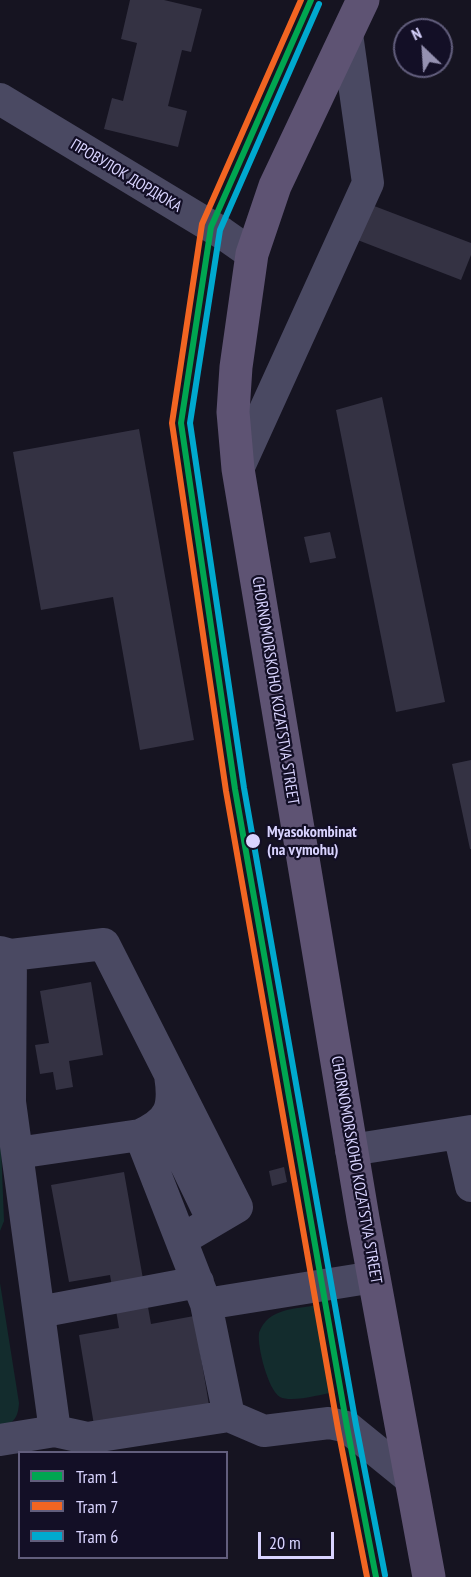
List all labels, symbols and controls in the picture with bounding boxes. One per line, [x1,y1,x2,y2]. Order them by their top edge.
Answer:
north arrow [393,18,453,78]
text: N [408,23,424,44]
street label: ПРОВУЛОК ДОРДЮКА [67,135,185,217]
street label: CHORNOMORSKOHO KOZATSTVA STREET [247,575,303,807]
place label: Myasokombinat (na vymohu) [267,822,357,860]
marker: Myasokombinat (na vymohu) [244,832,262,850]
street label: CHORNOMORSKOHO KOZATSTVA STREET [326,1054,386,1286]
legend [18,1451,228,1559]
text: Tram 1 [76,1465,118,1488]
text: Tram 7 [76,1495,118,1518]
scale bar [261,1520,338,1558]
text: Tram 6 [76,1525,118,1548]
text: 20 m [269,1531,301,1554]

